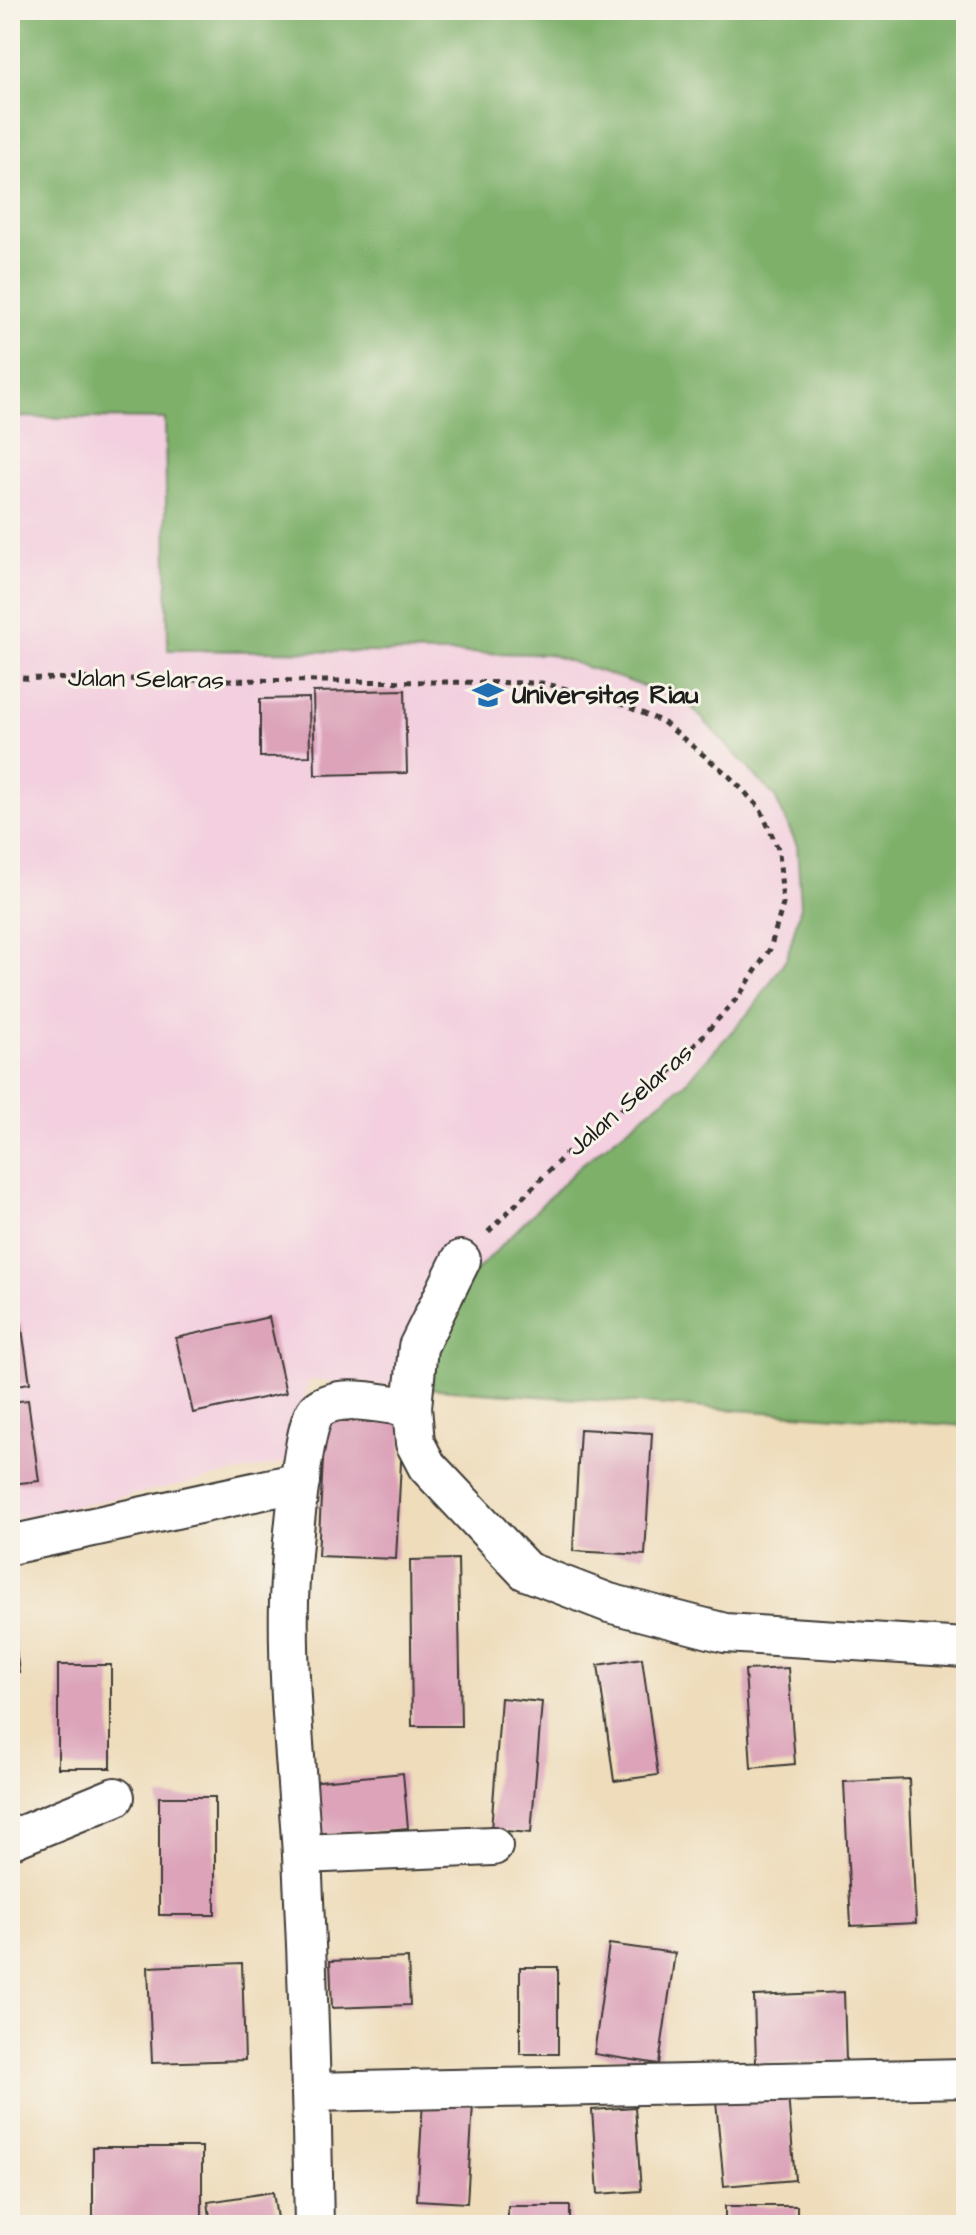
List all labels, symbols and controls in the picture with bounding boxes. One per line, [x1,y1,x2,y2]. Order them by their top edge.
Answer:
street label: Jalan Selaras [67,660,225,698]
place label: Universitas Riau [512,677,699,713]
school or university icon: Universitas Riau [471,678,505,712]
street label: Jalan Selaras [559,1035,701,1165]

